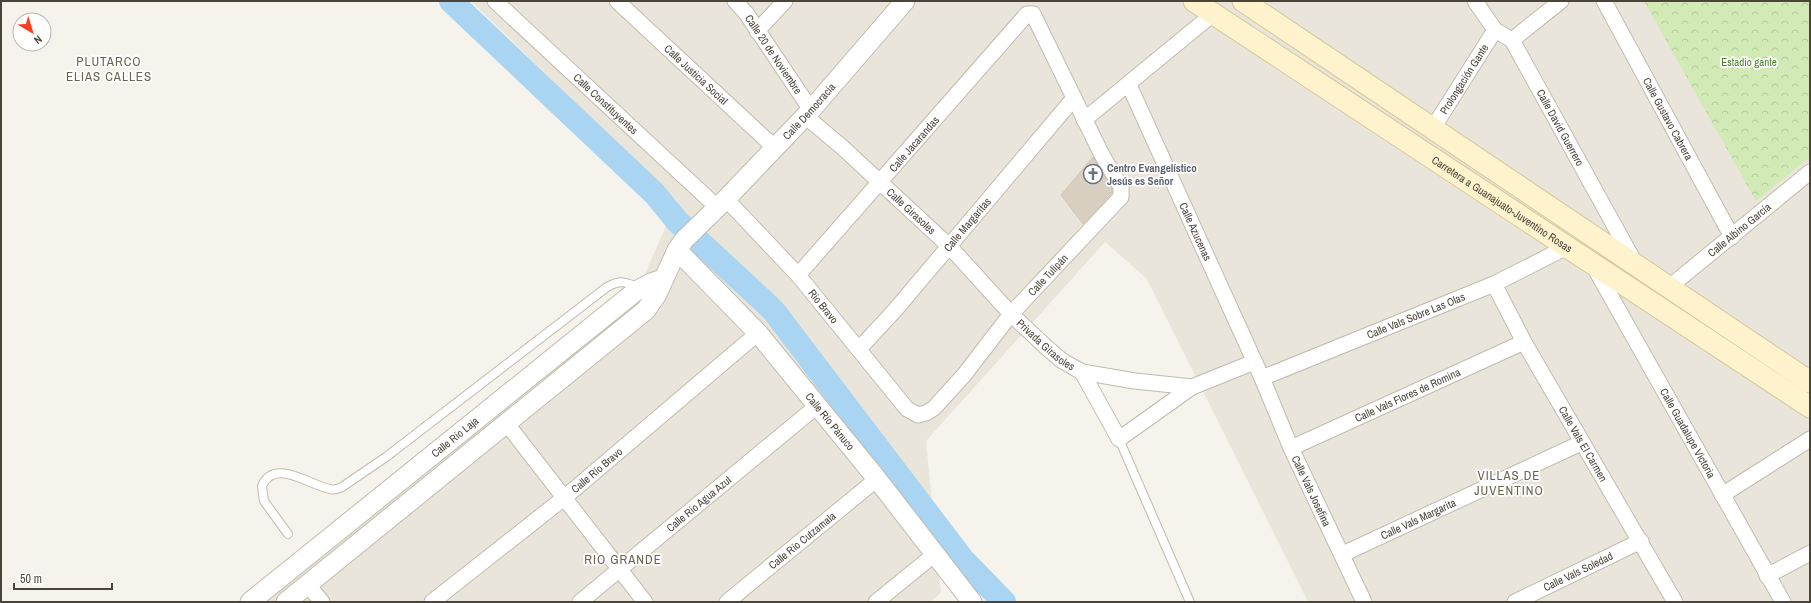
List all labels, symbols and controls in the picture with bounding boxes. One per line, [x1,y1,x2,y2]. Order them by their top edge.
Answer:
north arrow [12,12,52,52]
street label: Calle 20 de Noviembre [742,12,805,97]
text: N [31,32,45,47]
street label: Prolongación Gante [1437,41,1491,117]
street label: Calle Justicia Social [661,42,731,108]
district label: PLUTARCO ELIAS CALLES [66,53,152,85]
park label: Estadio gante [1721,55,1777,69]
street label: Calle Constituyentes [570,70,641,138]
street label: Calle Gustavo Cabrera [1640,75,1696,163]
street label: Calle Democracia [780,80,838,142]
street label: Calle David Guerrero [1534,87,1587,168]
street label: Calle Jacarandas [886,113,942,175]
street label: Carretera a Guanajuato-Juventino Rosas [1429,153,1575,256]
place label: Centro Evangelístico Jesús es Señor [1107,161,1197,188]
church icon: Centro Evangelístico Jesús es Señor [1082,163,1104,185]
street label: Calle Girasoles [884,185,939,238]
street label: Calle Margaritas [941,194,994,254]
street label: Calle Azucenas [1176,200,1215,263]
street label: Calle Albino García [1705,200,1774,260]
street label: Calle Tulipán [1025,251,1071,299]
street label: Río Bravo [805,286,842,326]
street label: Calle Vals Sobre Las Olas [1365,289,1468,342]
street label: Privada Girasoles [1014,316,1078,374]
street label: Calle Vals Flores de Romina [1353,365,1462,425]
street label: Calle Guadalupe Victoria [1657,386,1719,481]
street label: Calle Río Pánuco [802,390,858,453]
street label: Calle Vals El Carmen [1556,403,1611,484]
street label: Calle Río Laja [428,414,481,460]
street label: Calle Río Bravo [568,444,625,496]
street label: Calle Vals Josefina [1289,453,1334,529]
district label: VILLAS DE JUVENTINO [1474,467,1544,499]
street label: Calle Río Agua Azul [663,473,734,535]
street label: Calle Vals Margarita [1378,495,1458,542]
street label: Calle Río Cutzamala [766,509,838,572]
street label: Calle Vals Soledad [1541,549,1615,594]
district label: RIO GRANDE [584,551,662,568]
scale bar [14,565,112,591]
text: 50 m [20,571,42,587]

